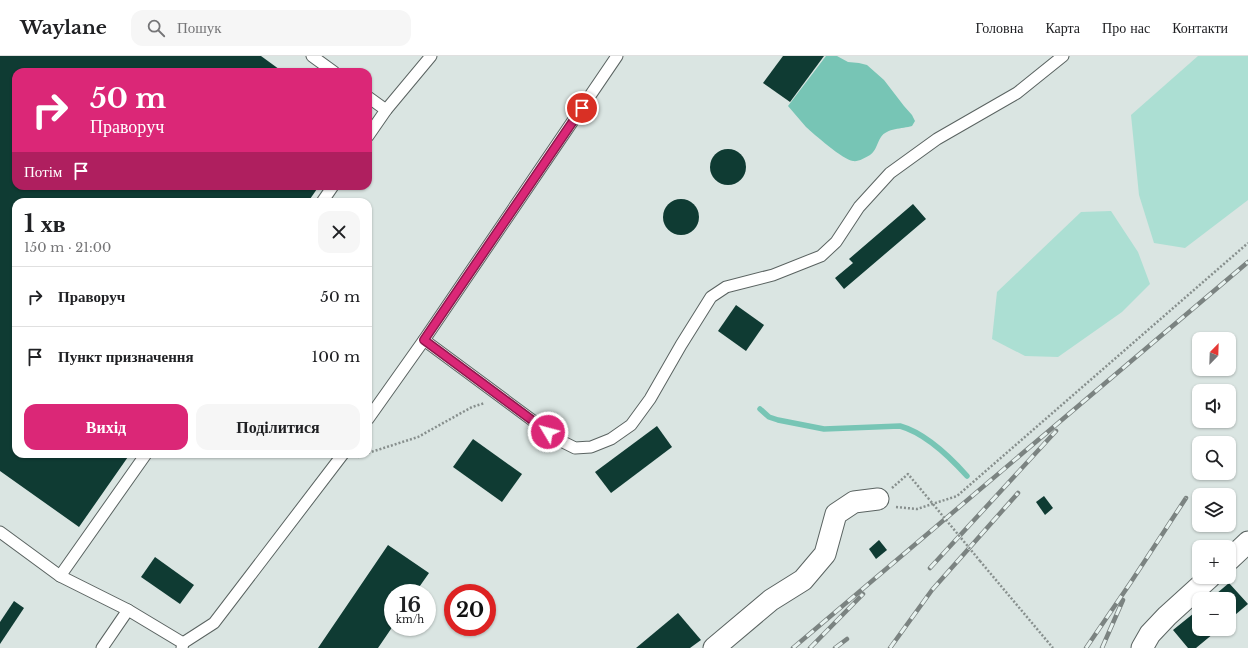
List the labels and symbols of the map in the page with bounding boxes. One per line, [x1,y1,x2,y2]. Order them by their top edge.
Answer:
pin [565,91,599,125]
north arrow [1192,332,1236,376]
position arrow [527,411,569,453]
speed limit sign: 20 [444,584,496,636]

